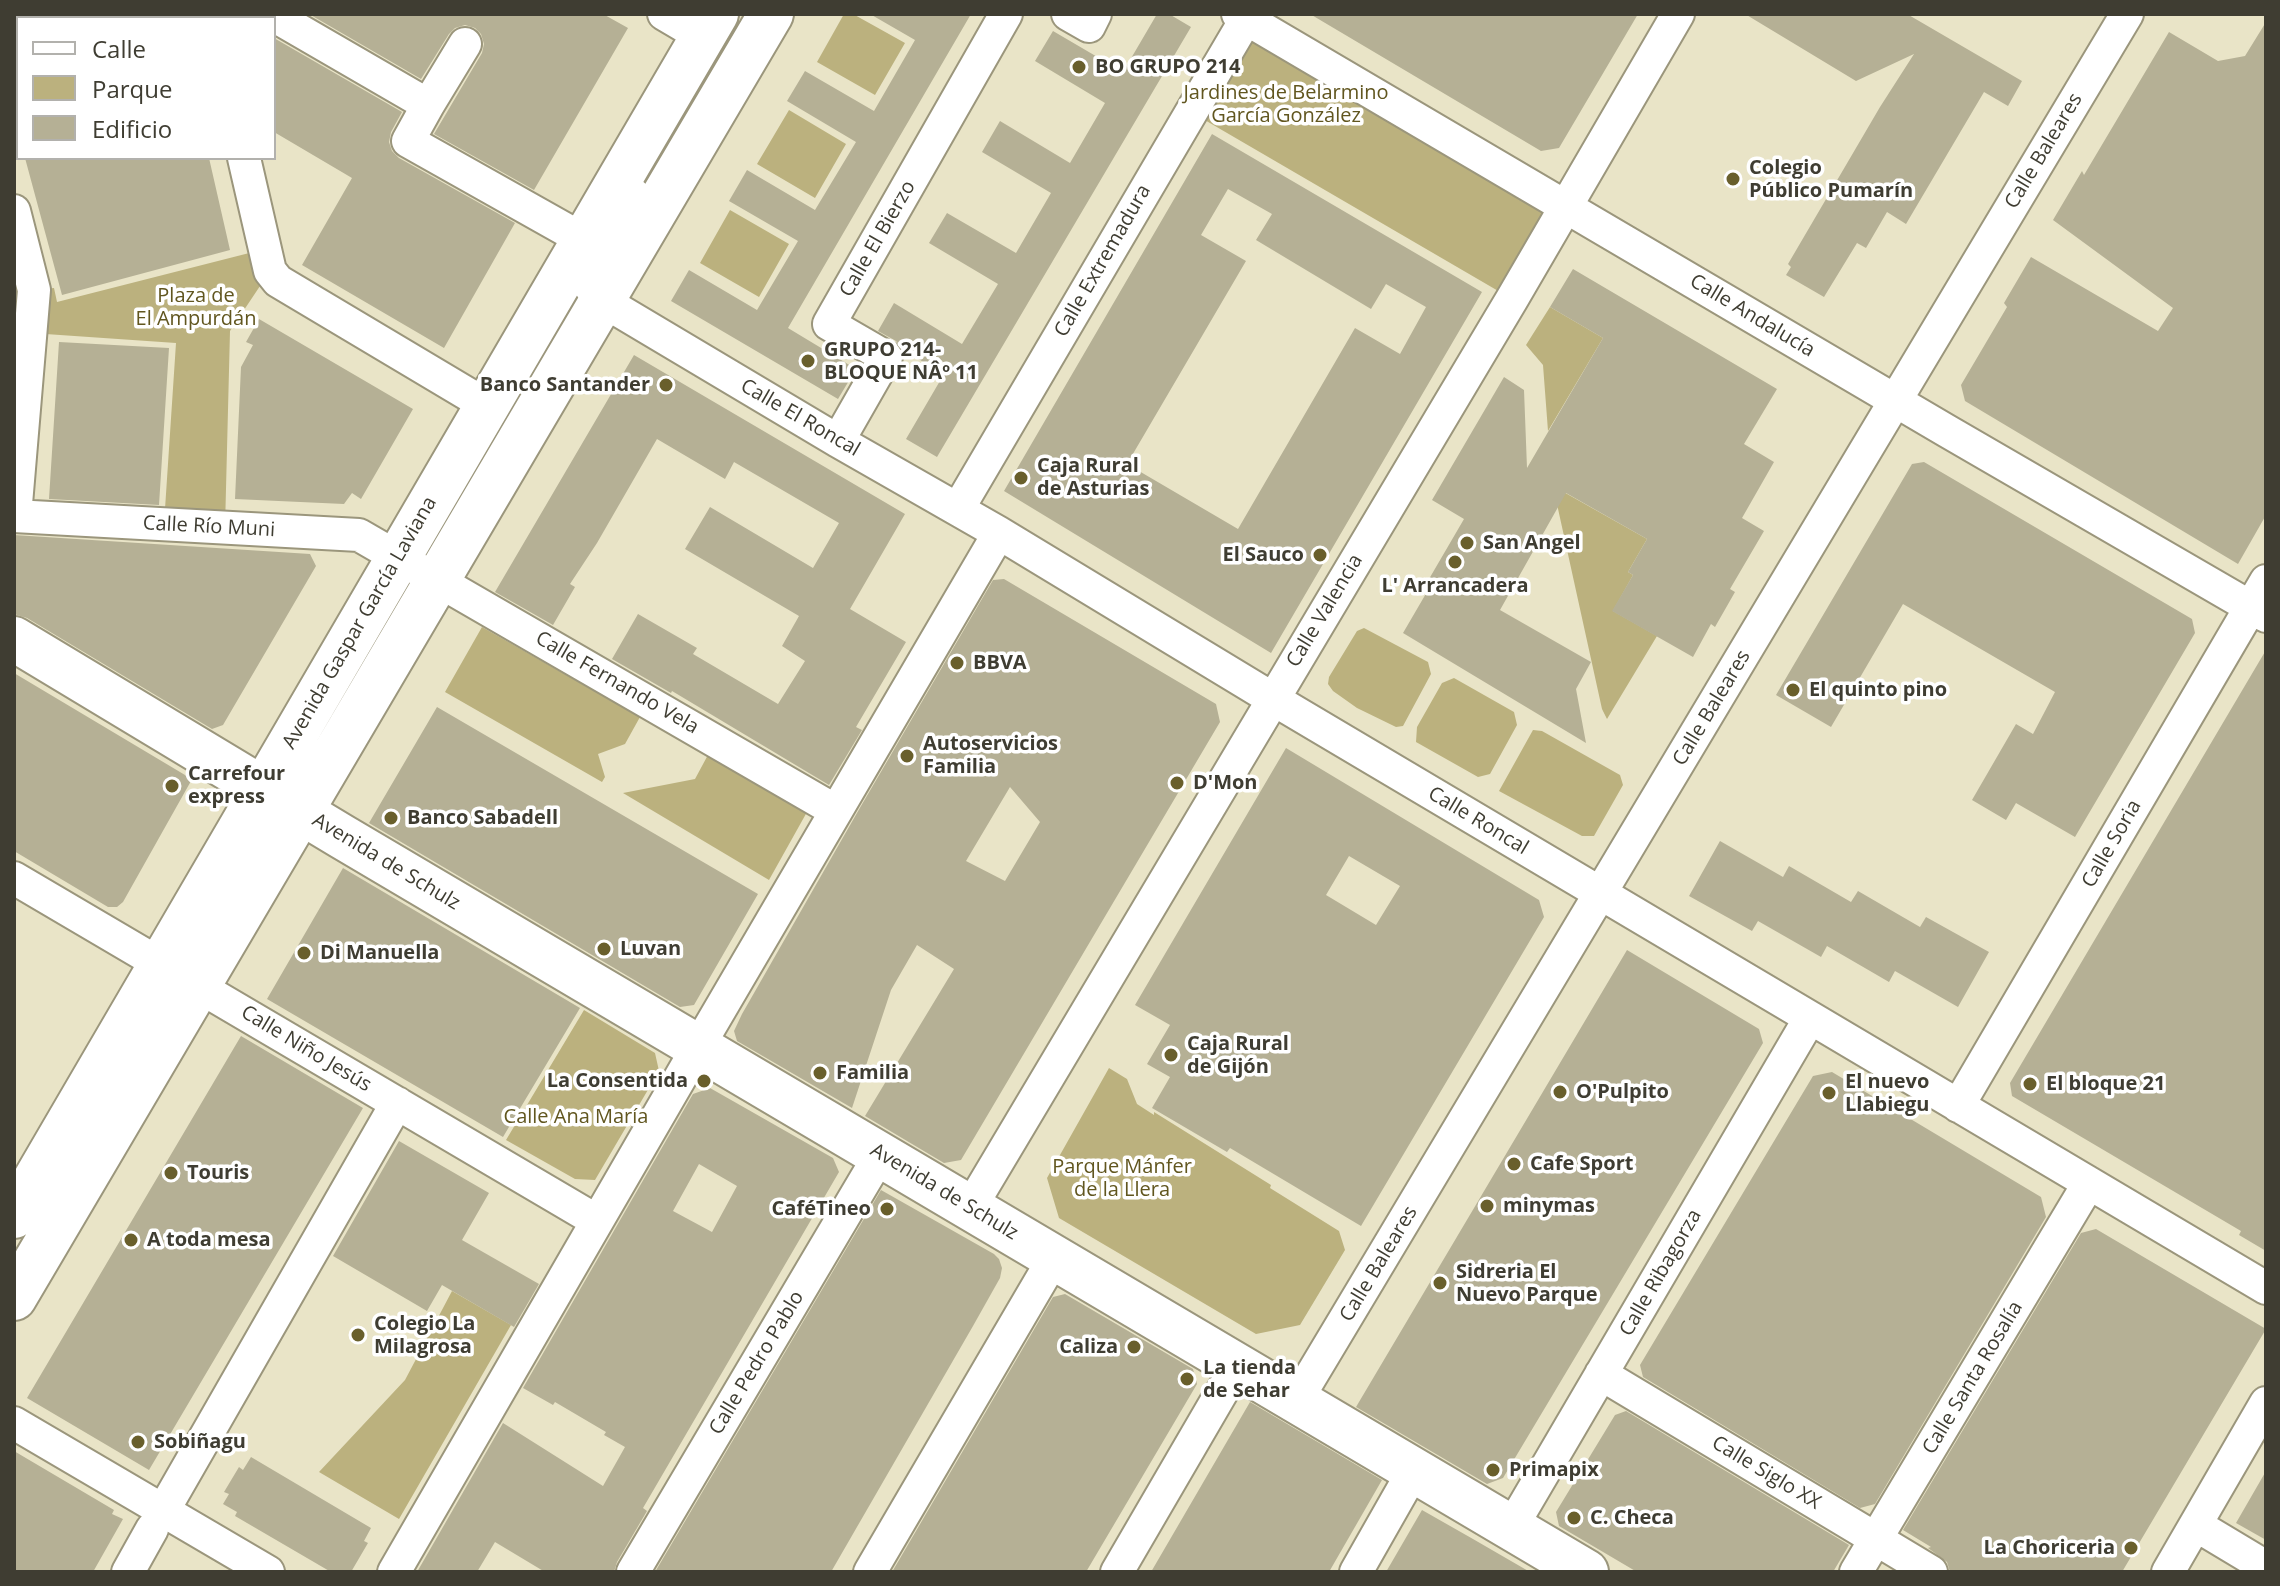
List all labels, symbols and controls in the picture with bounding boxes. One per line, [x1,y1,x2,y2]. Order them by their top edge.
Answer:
legend [16,16,276,160]
text: Calle [92,32,146,65]
place label: BO GRUPO 214 [1095,55,1240,79]
marker: BO GRUPO 214 [1070,58,1088,76]
text: Parque [92,72,172,105]
park label: Jardines de Belarmino García González [1183,81,1389,128]
street label: Calle Baleares [2000,89,2088,213]
text: Edificio [92,112,172,145]
place label: Colegio Público Pumarín [1749,156,1913,203]
marker: Colegio Público Pumarín [1724,170,1742,188]
street label: Calle El Bierzo [835,177,921,301]
street label: Calle Extremadura [1050,181,1156,341]
street label: Calle Andalucía [1685,269,1819,363]
park label: Plaza de El Ampurdán [136,284,256,331]
place label: GRUPO 214- BLOQUE NÂº 11 [824,338,978,385]
marker: GRUPO 214- BLOQUE NÂº 11 [799,352,817,370]
place label: Banco Santander [480,373,650,397]
street label: Calle El Roncal [736,374,864,462]
marker: Banco Santander [657,376,675,394]
place label: Caja Rural de Asturias [1037,454,1149,501]
marker: Caja Rural de Asturias [1012,469,1030,487]
street label: Avenida Gaspar García Laviana [278,493,442,753]
street label: Calle Río Muni [142,512,276,542]
place label: San Angel [1483,531,1581,555]
marker: San Angel [1458,534,1476,552]
place label: El Sauco [1223,543,1304,567]
marker: El Sauco [1311,546,1329,564]
street label: Calle Valencia [1282,550,1368,672]
marker: L' Arrancadera [1446,553,1464,571]
place label: L' Arrancadera [1381,574,1529,598]
street label: Calle Fernando Vela [531,627,703,739]
street label: Calle Baleares [1668,646,1756,770]
place label: BBVA [973,651,1027,675]
marker: BBVA [948,654,966,672]
place label: El quinto pino [1809,678,1947,702]
marker: El quinto pino [1784,681,1802,699]
place label: Autoservicios Familia [923,732,1058,779]
marker: Autoservicios Familia [898,747,916,765]
place label: Carrefour express [188,762,285,809]
place label: D'Mon [1193,771,1258,795]
marker: D'Mon [1168,774,1186,792]
marker: Carrefour express [163,777,181,795]
street label: Calle Roncal [1424,782,1532,860]
street label: Calle Soria [2077,796,2147,892]
place label: Banco Sabadell [407,806,558,830]
street label: Avenida de Schulz [308,808,464,916]
marker: Banco Sabadell [382,809,400,827]
place label: Luvan [620,937,681,961]
marker: Luvan [595,940,613,958]
place label: Di Manuella [320,941,439,965]
marker: Di Manuella [295,944,313,962]
street label: Calle Niño Jesús [236,1001,376,1097]
place label: Caja Rural de Gijón [1187,1032,1289,1079]
marker: Caja Rural de Gijón [1162,1046,1180,1064]
place label: Familia [836,1061,909,1085]
marker: Familia [811,1064,829,1082]
place label: La Consentida [547,1069,688,1093]
place label: El nuevo Llabiegu [1845,1070,1930,1117]
marker: La Consentida [695,1072,713,1090]
place label: El bloque 21 [2046,1072,2165,1096]
marker: El bloque 21 [2021,1075,2039,1093]
place label: O'Pulpito [1576,1080,1669,1104]
marker: O'Pulpito [1551,1083,1569,1101]
marker: El nuevo Llabiegu [1820,1084,1838,1102]
park label: Calle Ana María [504,1105,648,1129]
street label: Avenida de Schulz [866,1138,1022,1246]
place label: Cafe Sport [1530,1152,1633,1176]
park label: Parque Mánfer de la Llera [1052,1155,1192,1202]
marker: Cafe Sport [1505,1155,1523,1173]
place label: Touris [187,1161,249,1185]
marker: Touris [162,1164,180,1182]
place label: minymas [1503,1194,1595,1218]
place label: CaféTineo [772,1197,871,1221]
marker: minymas [1478,1197,1496,1215]
marker: CaféTineo [878,1200,896,1218]
street label: Calle Baleares [1335,1202,1423,1326]
street label: Calle Ribagorza [1615,1205,1707,1341]
place label: A toda mesa [147,1228,270,1252]
marker: A toda mesa [122,1231,140,1249]
place label: Sidreria El Nuevo Parque [1456,1260,1598,1307]
marker: Sidreria El Nuevo Parque [1431,1274,1449,1292]
street label: Calle Pedro Pablo [705,1287,809,1439]
street label: Calle Santa Rosalía [1918,1297,2028,1459]
place label: Colegio La Milagrosa [374,1312,475,1359]
marker: Colegio La Milagrosa [349,1326,367,1344]
place label: Caliza [1059,1335,1118,1359]
marker: Caliza [1125,1338,1143,1356]
place label: La tienda de Sehar [1203,1356,1296,1403]
marker: La tienda de Sehar [1178,1370,1196,1388]
place label: Sobiñagu [154,1430,246,1454]
street label: Calle Siglo XX [1707,1431,1825,1515]
marker: Sobiñagu [129,1433,147,1451]
place label: Primapix [1509,1458,1599,1482]
marker: Primapix [1484,1461,1502,1479]
place label: C. Checa [1590,1506,1674,1530]
marker: C. Checa [1565,1509,1583,1527]
place label: La Choriceria [1984,1536,2115,1560]
marker: La Choriceria [2122,1539,2140,1557]

